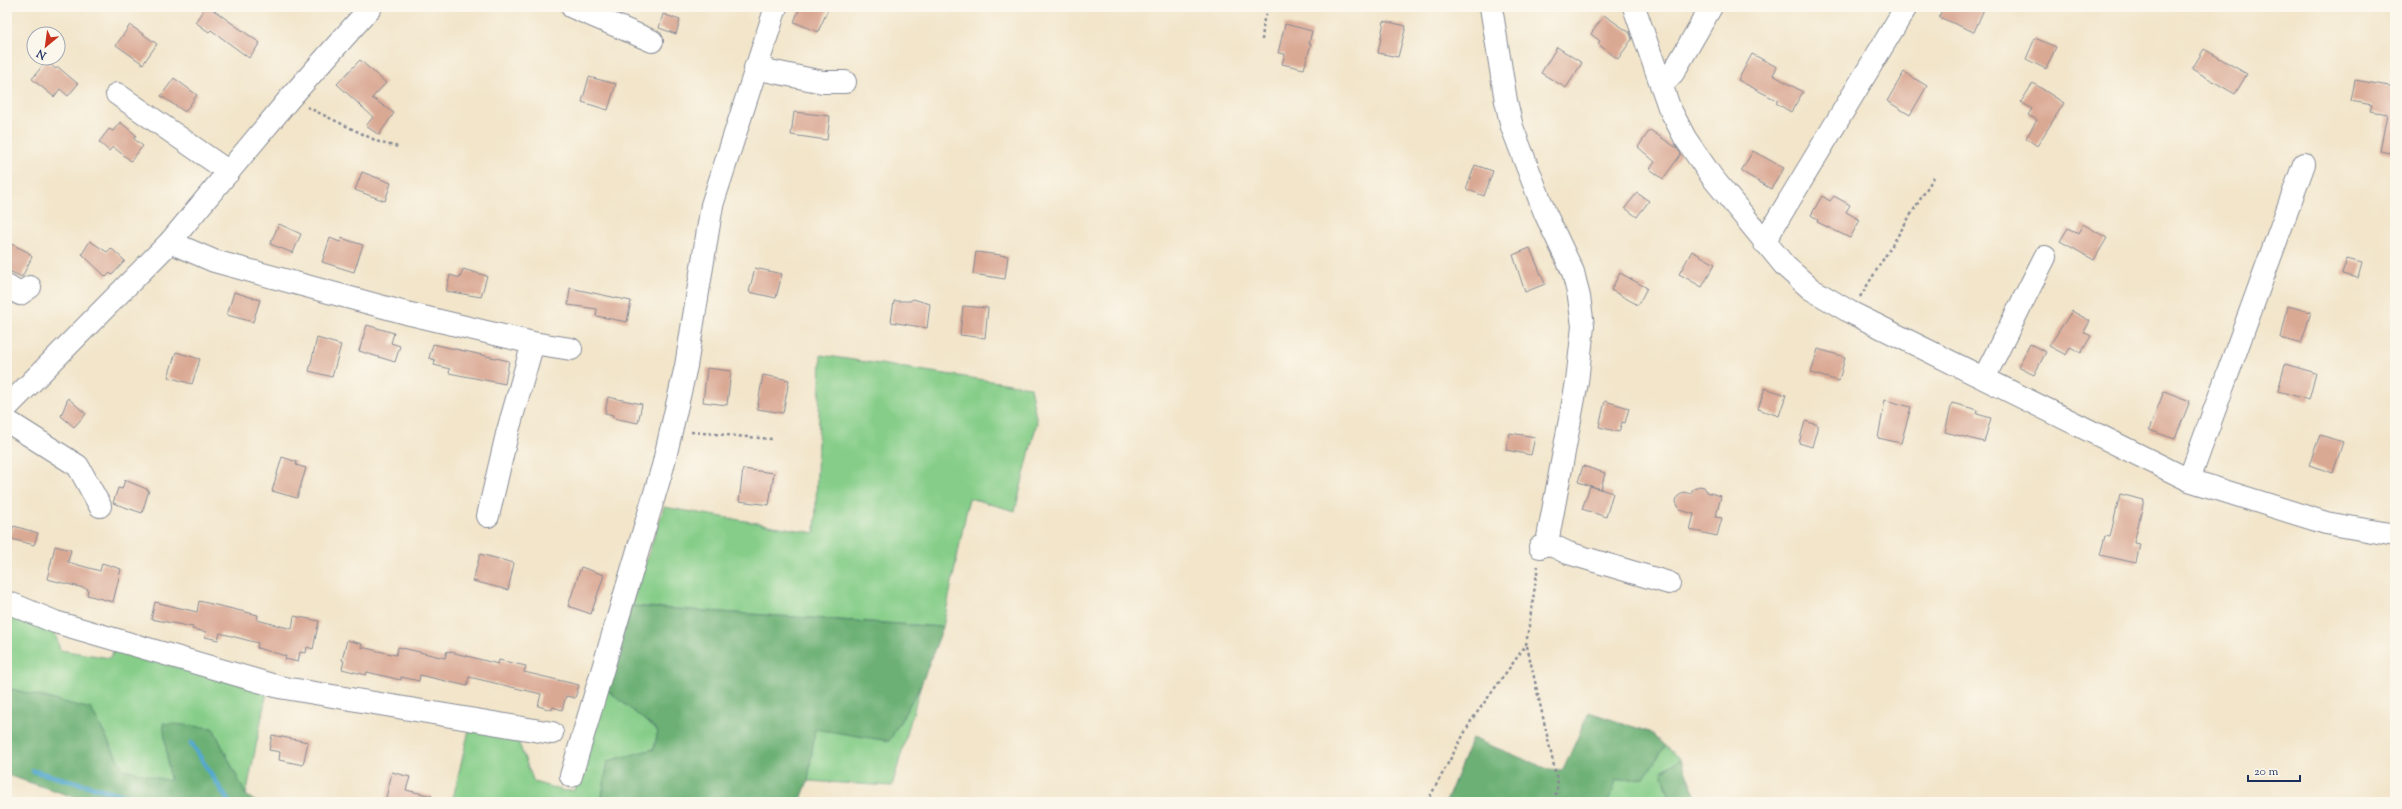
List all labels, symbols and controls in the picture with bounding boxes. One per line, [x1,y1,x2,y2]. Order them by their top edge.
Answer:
north arrow [26,26,66,66]
text: N [34,45,50,63]
scale bar [2248,757,2300,783]
text: 20 m [2254,763,2279,781]

